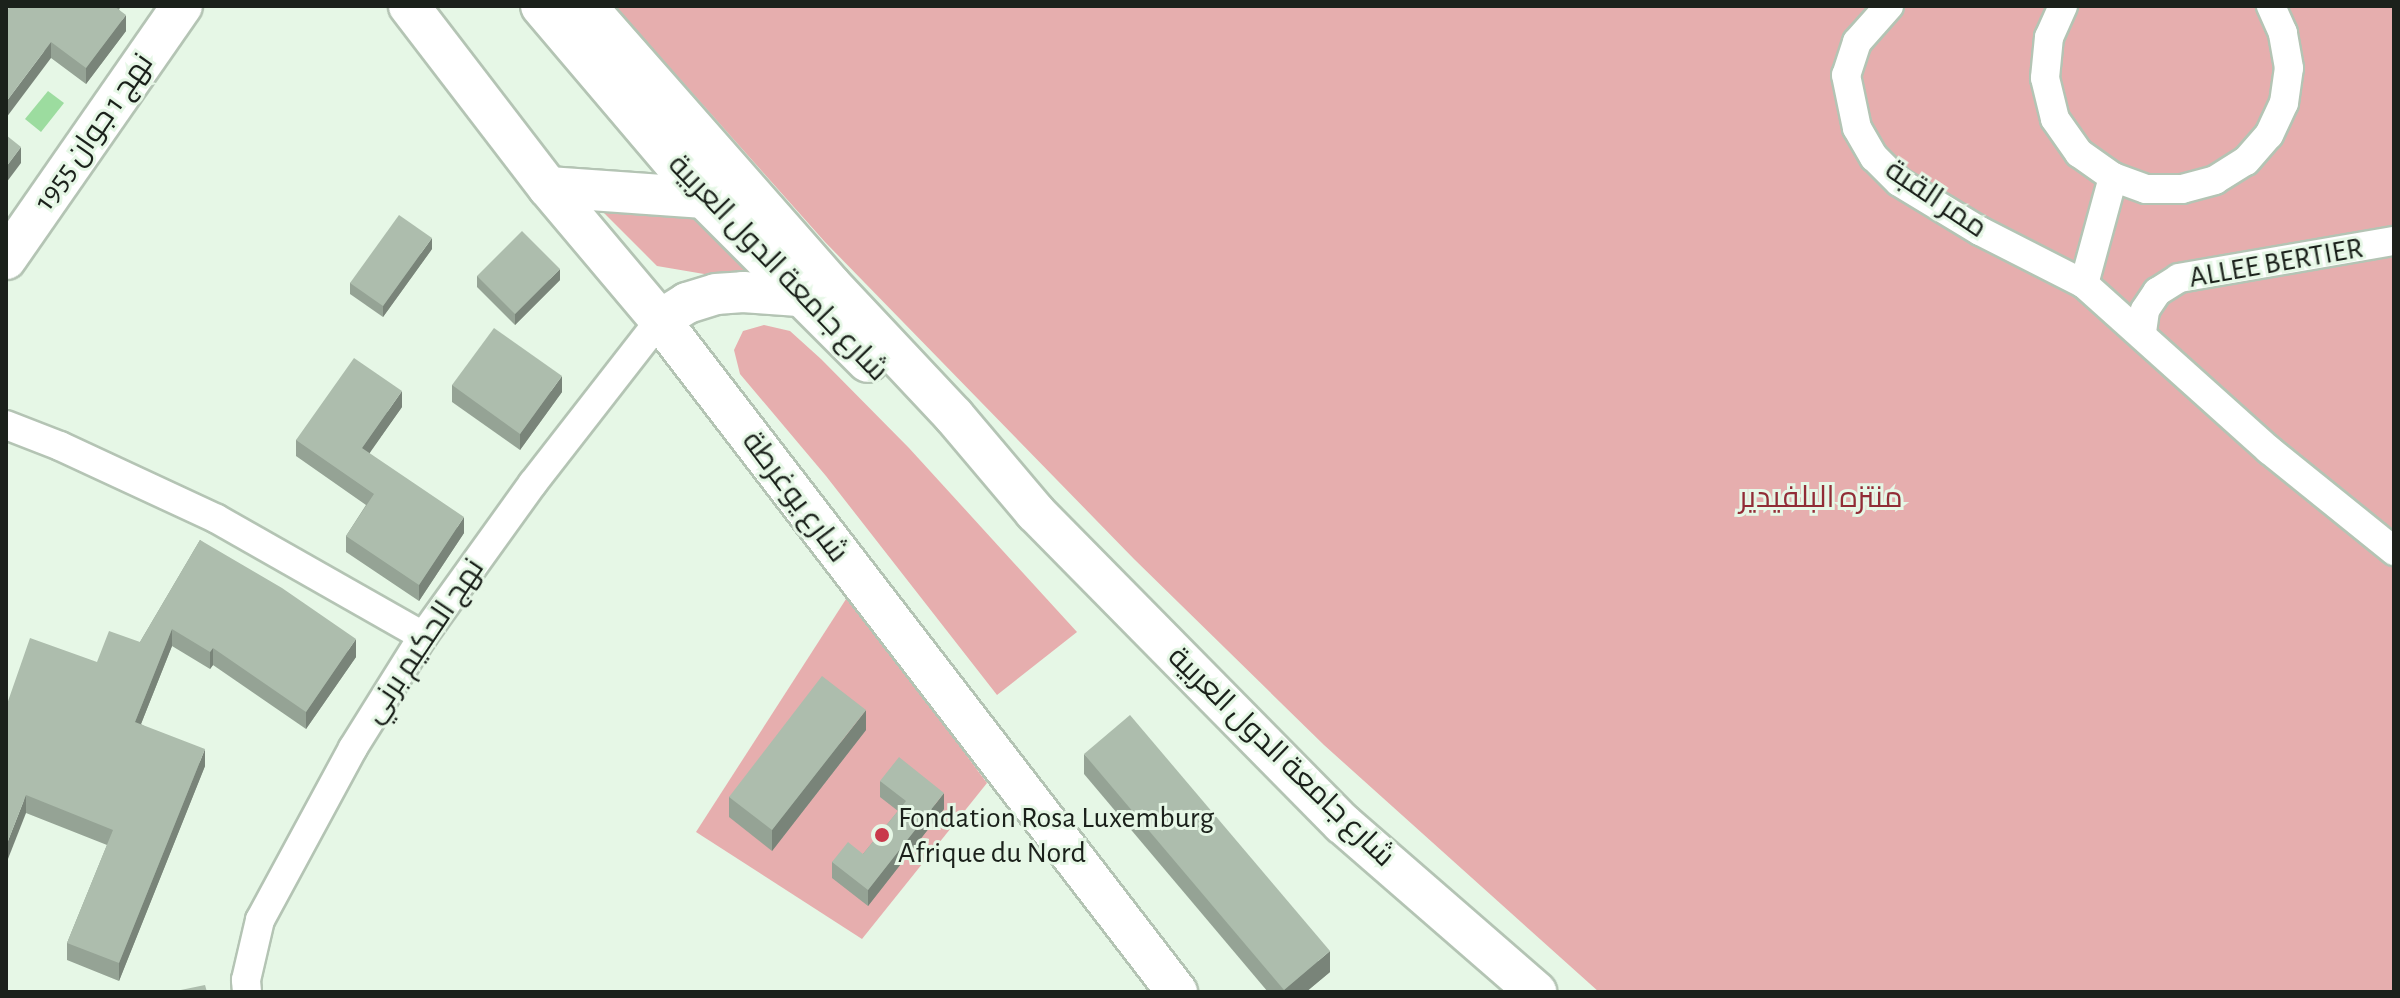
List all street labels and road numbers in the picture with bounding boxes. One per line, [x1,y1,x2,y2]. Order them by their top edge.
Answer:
street label: نهج 1 جوان 1955 [27,47,161,217]
street label: شارع جامعة الدول العربية [660,147,896,389]
street label: ممر القبة [1878,152,1994,246]
street label: ALLEE BERTIER [2186,230,2366,296]
street label: شارع يوغرطة [734,424,856,570]
street label: نهج الحكيم برني [356,552,492,730]
street label: شارع جامعة الدول العربية [1160,639,1402,875]

